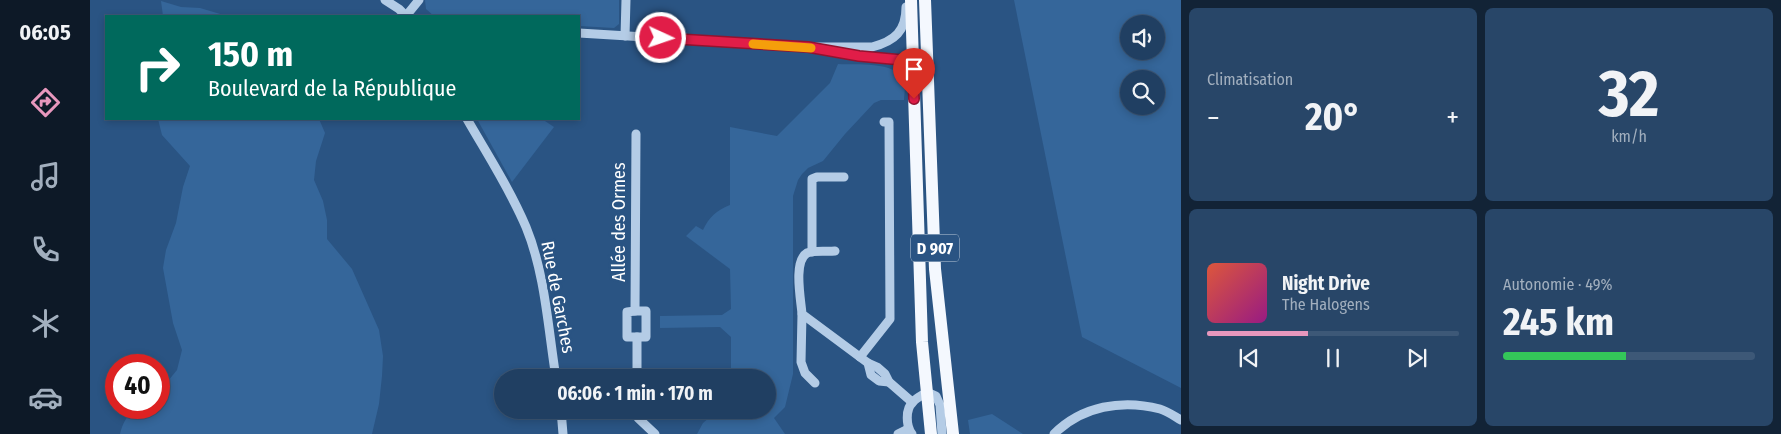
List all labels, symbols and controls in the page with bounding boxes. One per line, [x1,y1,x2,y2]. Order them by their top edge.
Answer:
position arrow [634,11,686,63]
map controls [1120,15,1165,115]
button: sound [1120,15,1165,60]
text: 06:05 [19,19,71,46]
text: 150 m [208,33,293,75]
icon: right [125,35,190,100]
pin [893,48,935,99]
icon: arrive [900,55,928,83]
text: 32 [1599,55,1659,133]
button: search [1120,70,1165,115]
text: Climatisation [1207,70,1293,89]
text: Boulevard de la République [208,75,456,102]
icon: directions [28,85,63,120]
text: 20° [1305,94,1361,140]
text: − [1207,101,1220,134]
text: + [1446,101,1459,134]
text: km/h [1611,127,1647,146]
icon: music [28,159,63,194]
street label: Allée des Ormes [608,162,630,282]
icon: phone [28,232,63,267]
road number: D 907 [911,234,959,262]
street label: Rue de Garches [536,239,580,355]
text: Night Drive [1282,272,1370,295]
text: Autonomie · 49% [1503,275,1612,294]
text: The Halogens [1282,295,1370,314]
text: 245 km [1503,299,1614,345]
icon: climate [28,306,63,341]
icon: previous [1235,344,1263,372]
icon: pause [1319,344,1347,372]
icon: next [1403,344,1431,372]
speed limit sign: 40 [105,354,170,419]
icon: car [28,380,63,415]
text: 06:06 · 1 min · 170 m [557,382,713,405]

